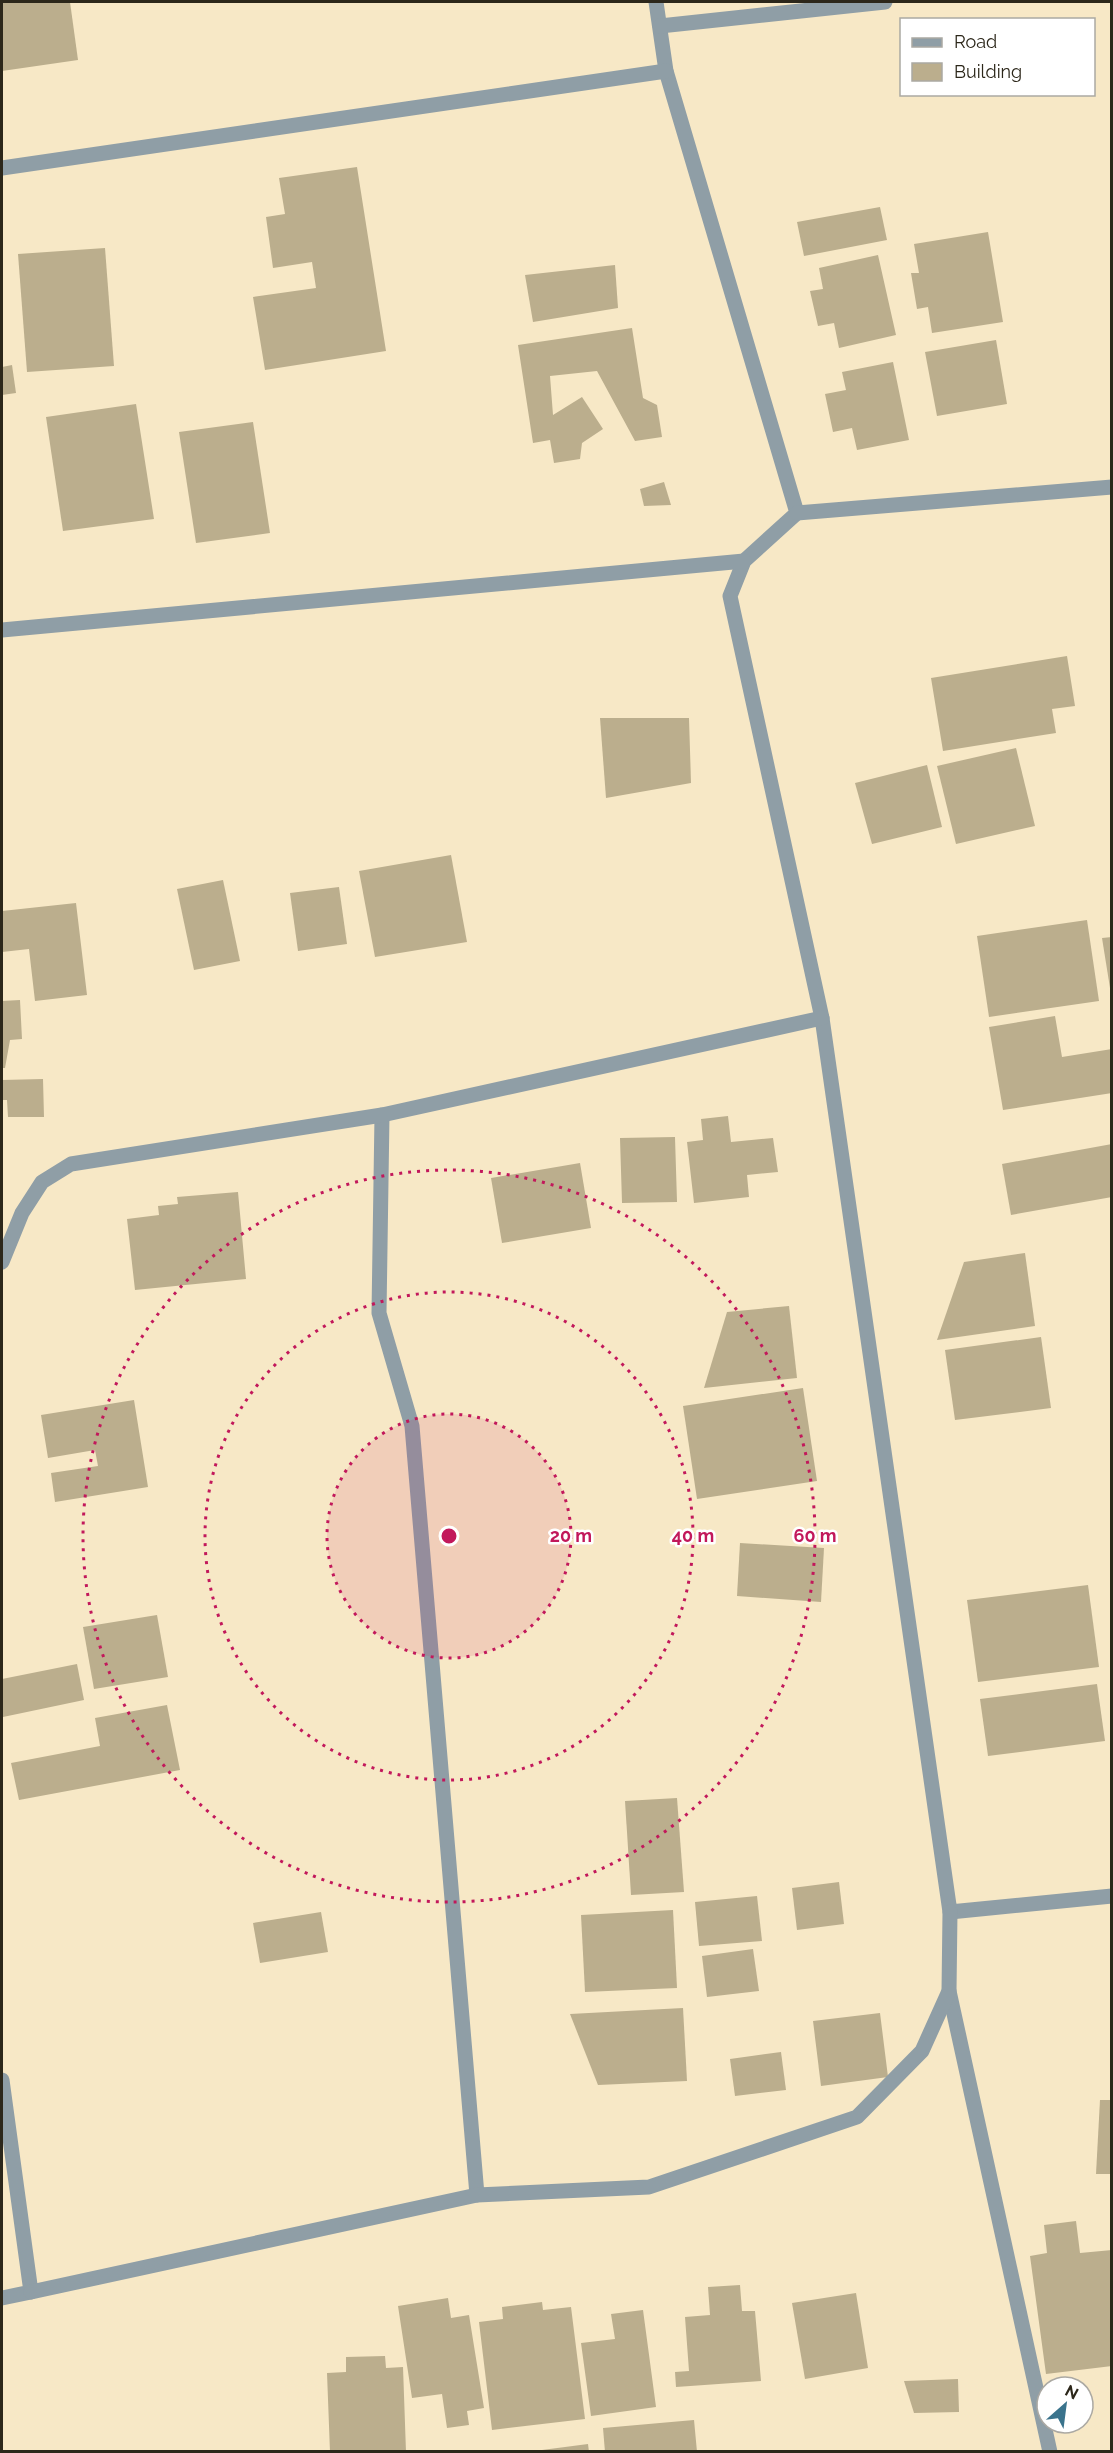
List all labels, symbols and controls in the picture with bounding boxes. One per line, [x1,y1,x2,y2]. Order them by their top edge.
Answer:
legend [900,18,1095,96]
text: Road [954,31,997,52]
text: Building [954,61,1022,82]
text: 20 m [550,1525,592,1546]
text: 40 m [672,1525,714,1546]
text: 60 m [793,1525,837,1546]
centre of rings [439,1526,459,1546]
north arrow [1035,2375,1095,2435]
text: N [1062,2381,1082,2403]

